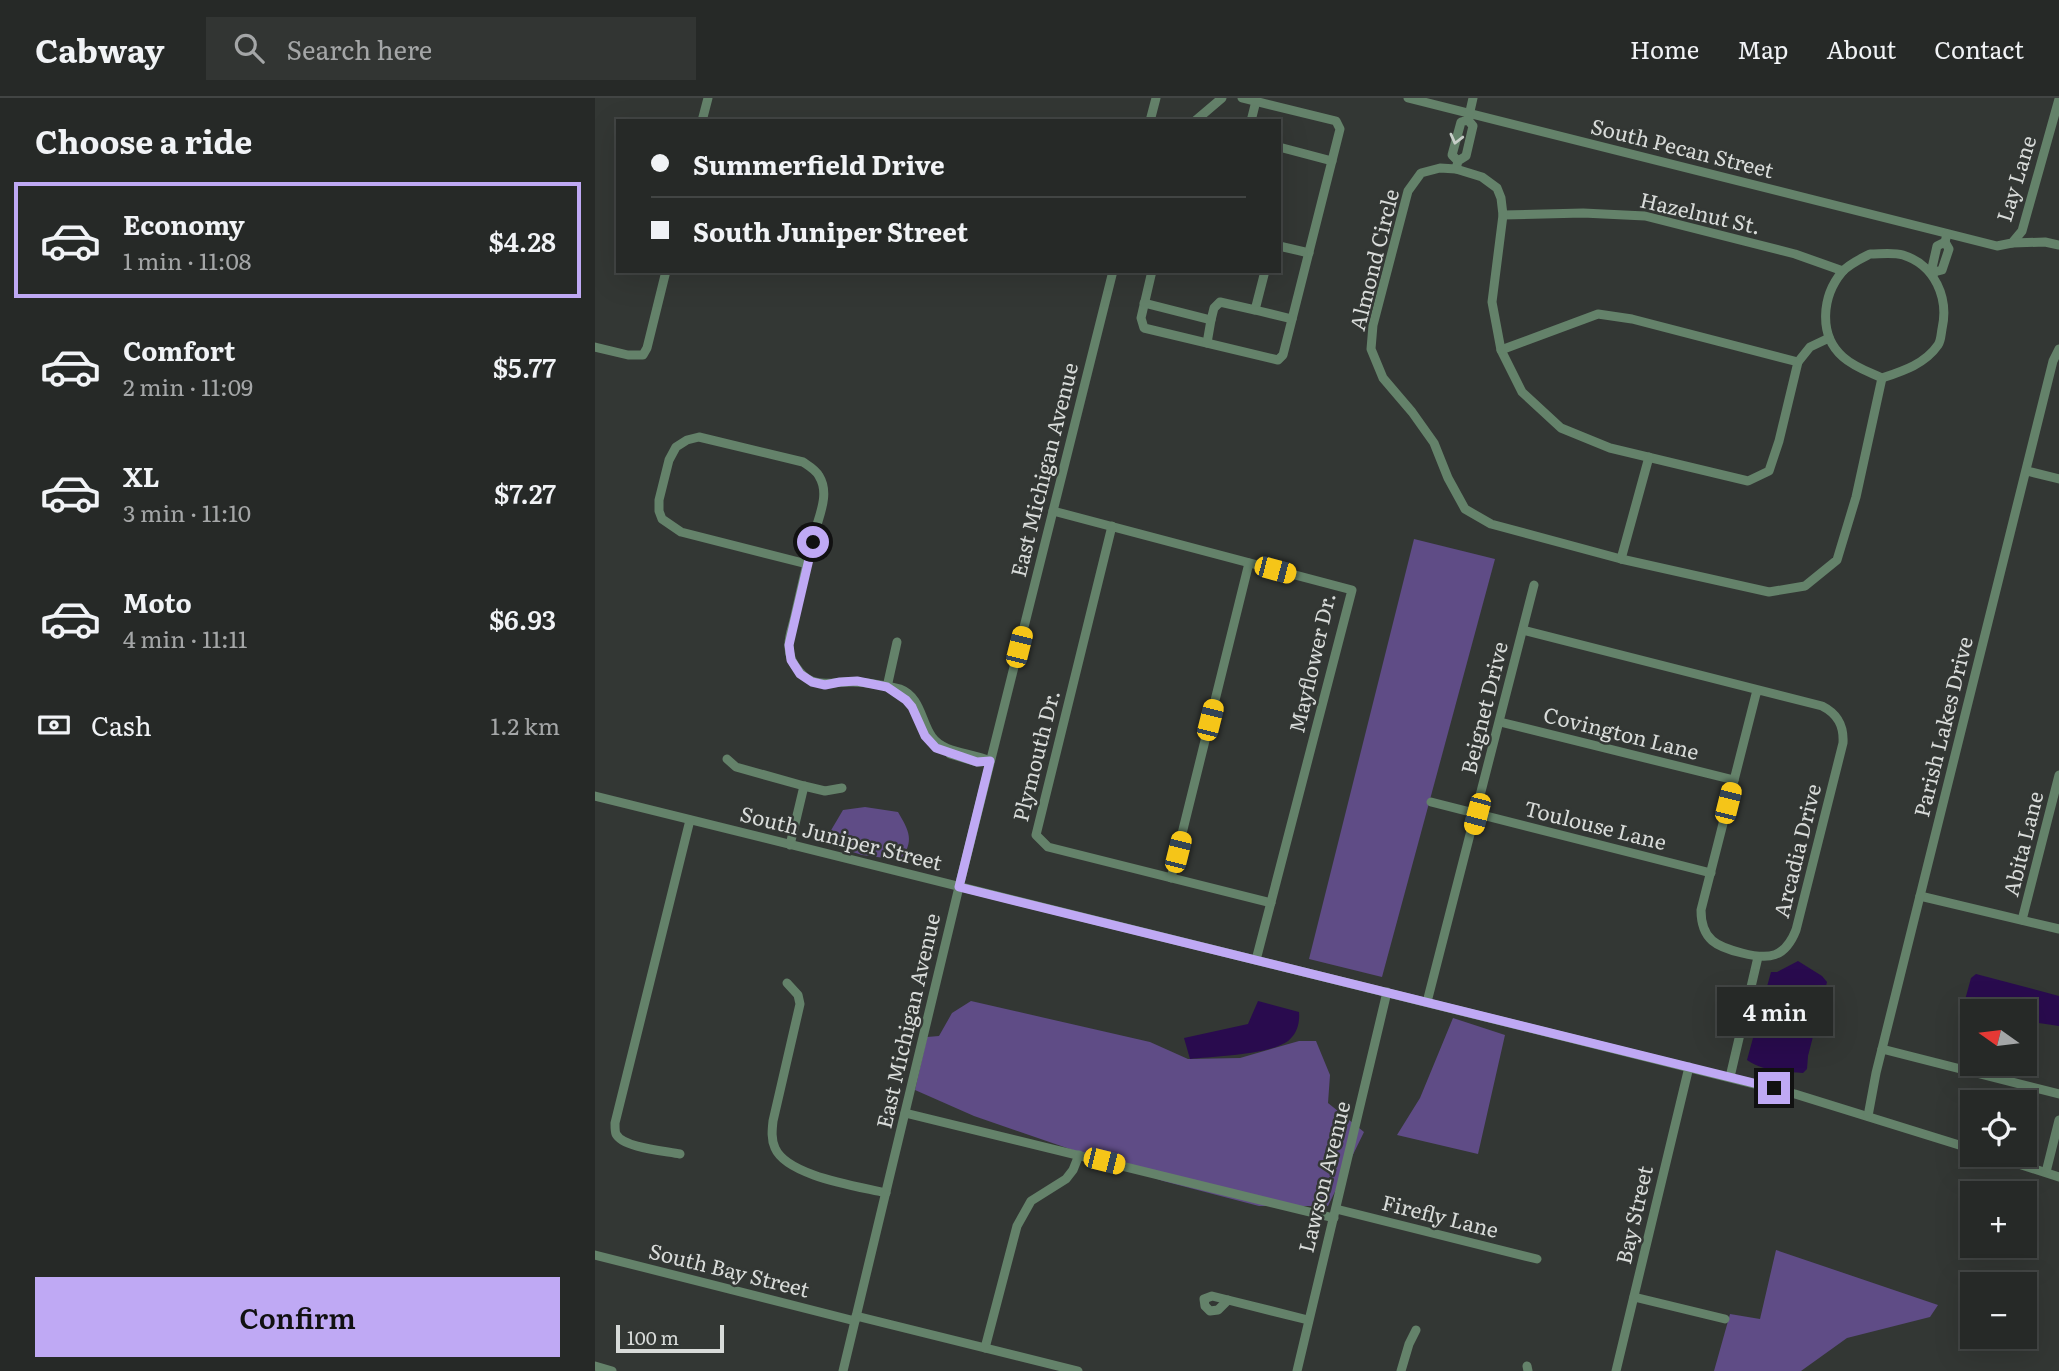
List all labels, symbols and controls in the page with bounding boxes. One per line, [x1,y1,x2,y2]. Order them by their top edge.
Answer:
search box [206,17,696,80]
text: Cabway [35,24,164,73]
icon: search [230,29,268,67]
text: Search here [286,29,432,68]
text: Home [1630,31,1699,66]
text: Map [1737,31,1788,66]
text: About [1826,31,1896,66]
text: Contact [1934,31,2024,66]
street label: South Pecan Street [1588,109,1778,184]
text: Choose a ride [35,116,252,164]
street label: Lay Lane [1987,131,2042,225]
one-way arrow [1450,133,1464,145]
text: Summerfield Drive [693,144,945,183]
street label: Hazelnut St. [1637,183,1764,241]
street label: Almond Circle [1340,185,1405,333]
text: Economy [123,204,245,243]
icon: car [39,209,102,272]
text: South Juniper Street [693,211,968,250]
text: $4.28 [489,221,556,260]
text: 1 min · 11:08 [123,243,251,277]
text: Comfort [123,330,235,369]
icon: car [39,335,102,398]
text: $5.77 [493,347,556,386]
street label: East Michigan Avenue [1001,359,1084,580]
text: 2 min · 11:09 [123,369,253,403]
text: XL [123,456,160,495]
icon: car [39,461,102,524]
text: $7.27 [494,473,556,512]
text: 3 min · 11:10 [123,495,251,529]
route start [797,526,829,558]
car [1252,554,1299,586]
text: Moto [123,582,192,621]
icon: car [39,587,102,650]
street label: Mayflower Dr. [1279,589,1342,736]
text: $6.93 [489,599,556,638]
text: 4 min · 11:11 [123,621,247,655]
car [1004,624,1035,670]
street label: Parish Lakes Drive [1904,633,1979,820]
street label: Beignet Drive [1451,638,1514,777]
street label: Plymouth Dr. [1003,686,1066,825]
car [1195,697,1226,743]
street label: Covington Lane [1540,697,1703,766]
text: Cash [91,705,152,744]
icon: cash [35,706,73,744]
text: 1.2 km [491,708,560,742]
car [1713,780,1744,826]
street label: Arcadia Drive [1764,780,1827,921]
street label: Abita Lane [1994,788,2050,899]
car [1462,791,1493,837]
street label: Toulouse Lane [1521,791,1670,856]
street label: South Juniper Street [737,796,946,877]
car [1163,829,1194,875]
street label: East Michigan Avenue [867,910,946,1131]
callout: 4 min [1716,986,1832,1035]
text: 4 min [1743,994,1807,1028]
north arrow [1960,999,2037,1076]
map controls [1960,999,2037,1349]
route end [1758,1072,1790,1104]
button: locate [1960,1090,2037,1167]
street label: Lawson Avenue [1289,1097,1356,1255]
car [1082,1146,1127,1176]
street label: Bay Street [1606,1162,1659,1267]
button: + [1960,1181,2037,1258]
street label: Firefly Lane [1379,1185,1502,1244]
street label: South Bay Street [646,1234,814,1304]
button: − [1960,1272,2037,1349]
button: Confirm [35,1277,560,1357]
scale bar [616,1322,725,1354]
text: 100 m [627,1323,679,1351]

